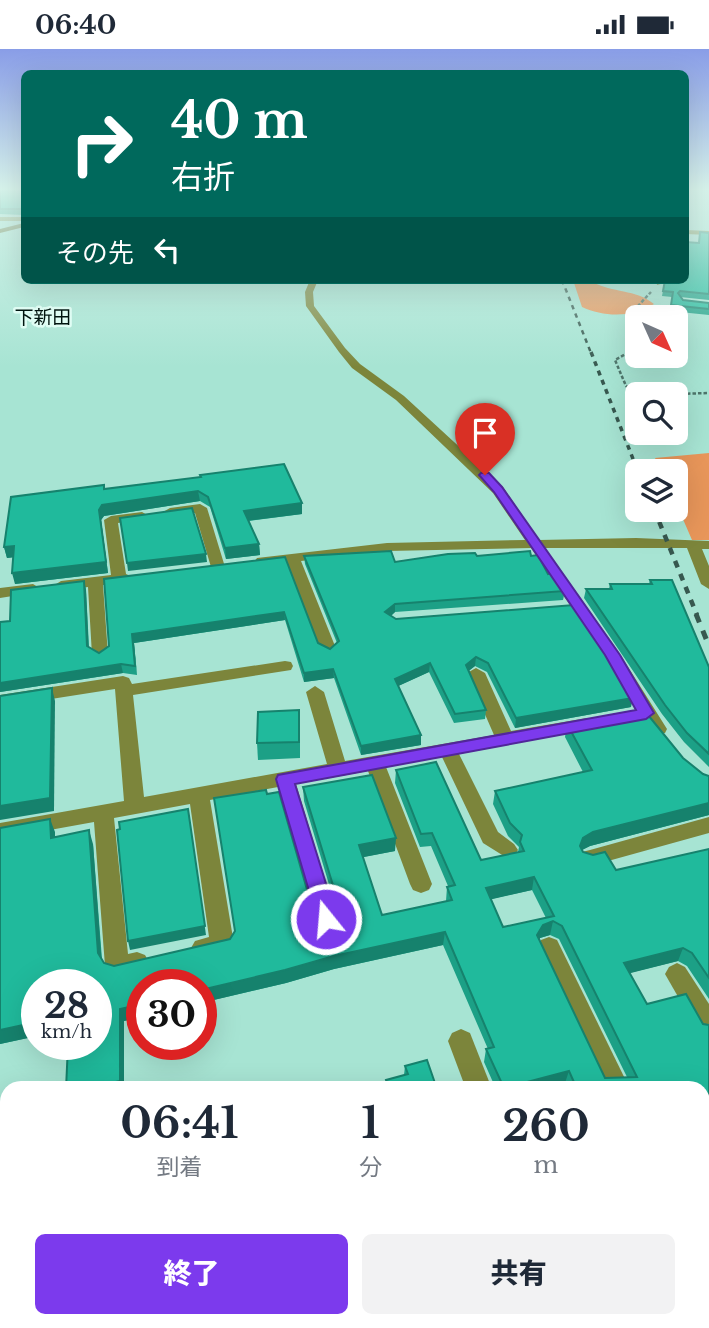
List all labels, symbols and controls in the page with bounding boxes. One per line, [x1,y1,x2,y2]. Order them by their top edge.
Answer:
text: 06:40 [35,9,116,41]
text: 40 m [171,90,308,151]
icon: right [56,98,147,189]
text: 右折 [171,157,235,197]
icon: left [148,231,186,269]
text: その先 [56,237,134,269]
north arrow [625,305,688,367]
map controls [625,305,688,522]
district label: 下新田 [14,306,72,329]
button: search [625,382,688,445]
pin [455,403,515,475]
icon: arrive [466,414,504,452]
button: layers [625,459,688,522]
position arrow [289,882,363,956]
speed limit sign: 30 [126,969,217,1060]
text: 28 [44,984,89,1027]
text: km/h [41,1021,92,1043]
text: 06:41 [120,1097,239,1149]
text: 1 [361,1097,380,1149]
text: 260 [502,1100,590,1152]
text: m [534,1151,558,1179]
text: 到着 [156,1153,202,1181]
text: 分 [359,1153,382,1181]
button: 終了 [35,1234,348,1314]
button: 共有 [362,1234,675,1314]

